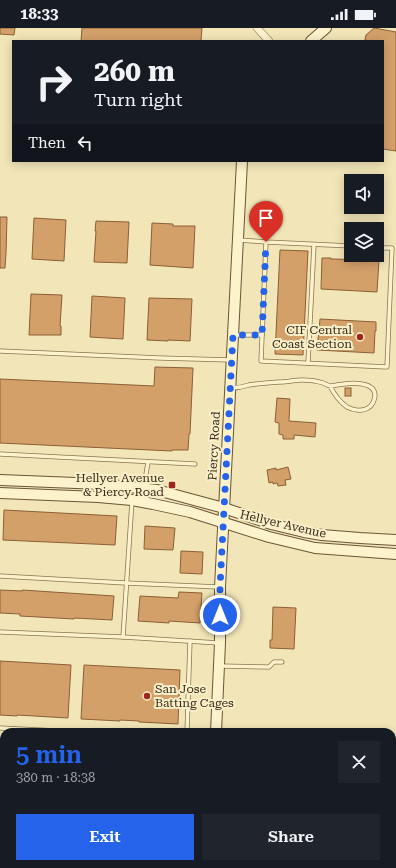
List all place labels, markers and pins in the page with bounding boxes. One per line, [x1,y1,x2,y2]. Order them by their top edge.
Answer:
pin [249,201,283,242]
place label: CIF Central Coast Section [272,323,352,351]
marker: CIF Central Coast Section [355,332,365,342]
place label: Hellyer Avenue & Piercy Road [76,471,164,499]
marker: Hellyer Avenue & Piercy Road [167,480,177,490]
place label: San Jose Batting Cages [155,682,234,710]
marker: San Jose Batting Cages [142,691,152,701]

